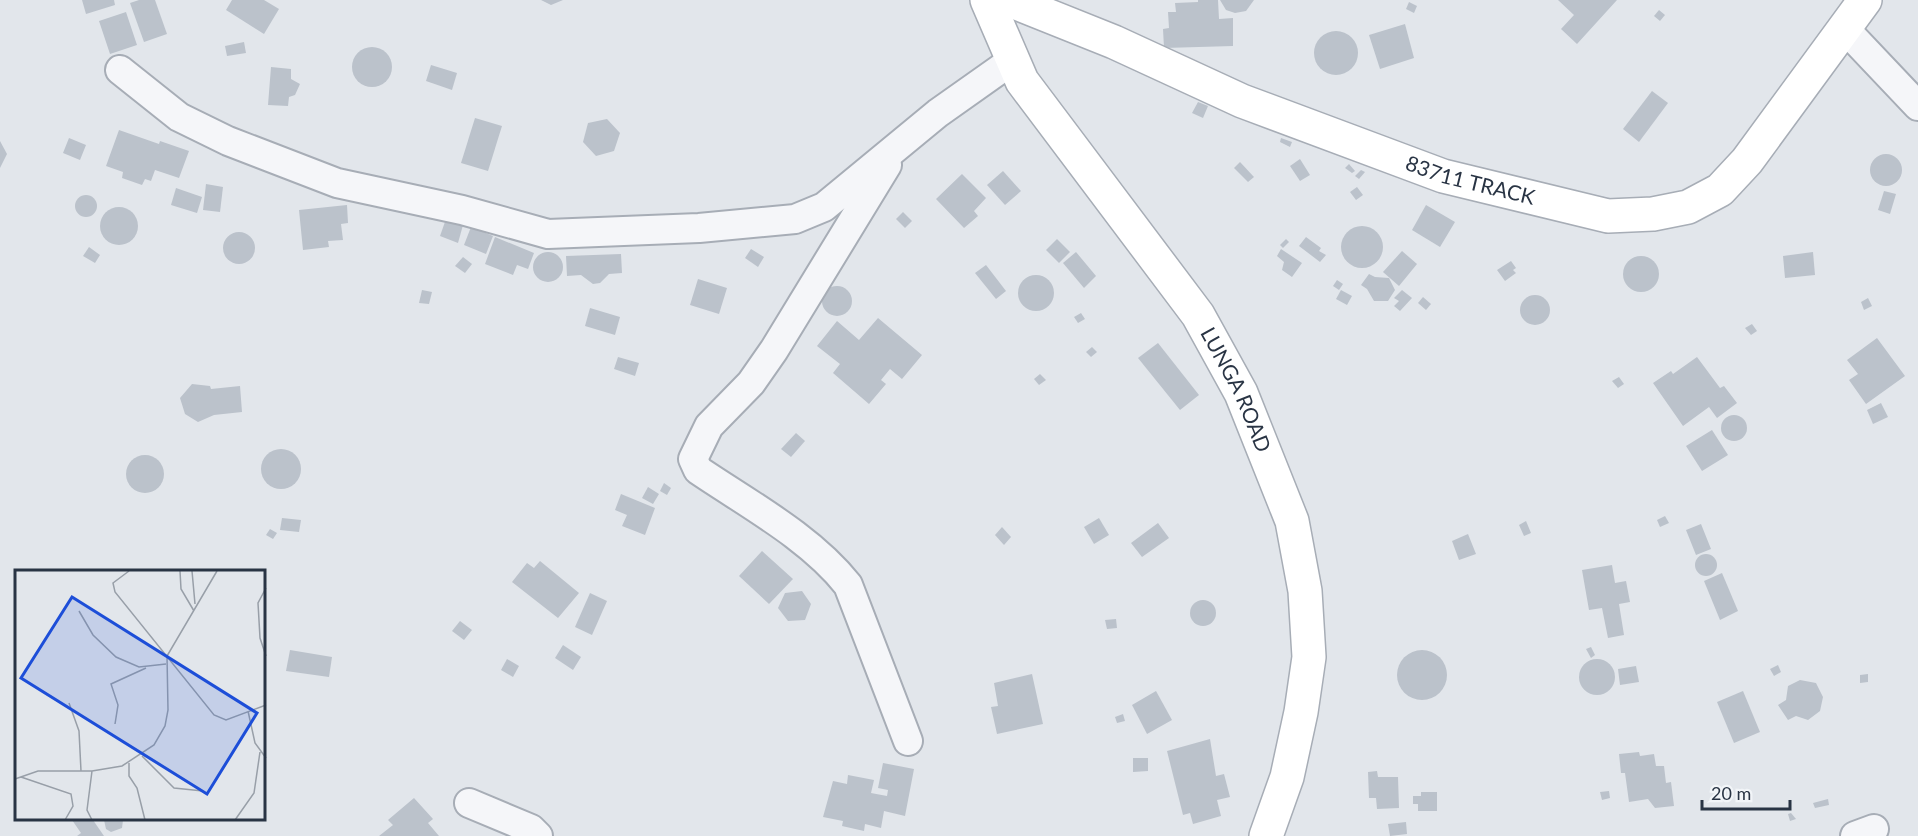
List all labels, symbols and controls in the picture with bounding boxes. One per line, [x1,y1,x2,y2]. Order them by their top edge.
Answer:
street label: 83711 TRACK [1403,149,1538,209]
street label: LUNGA ROAD [1196,322,1277,455]
inset map [15,570,266,821]
scale bar [1702,773,1790,811]
text: 20 m [1711,782,1751,804]

